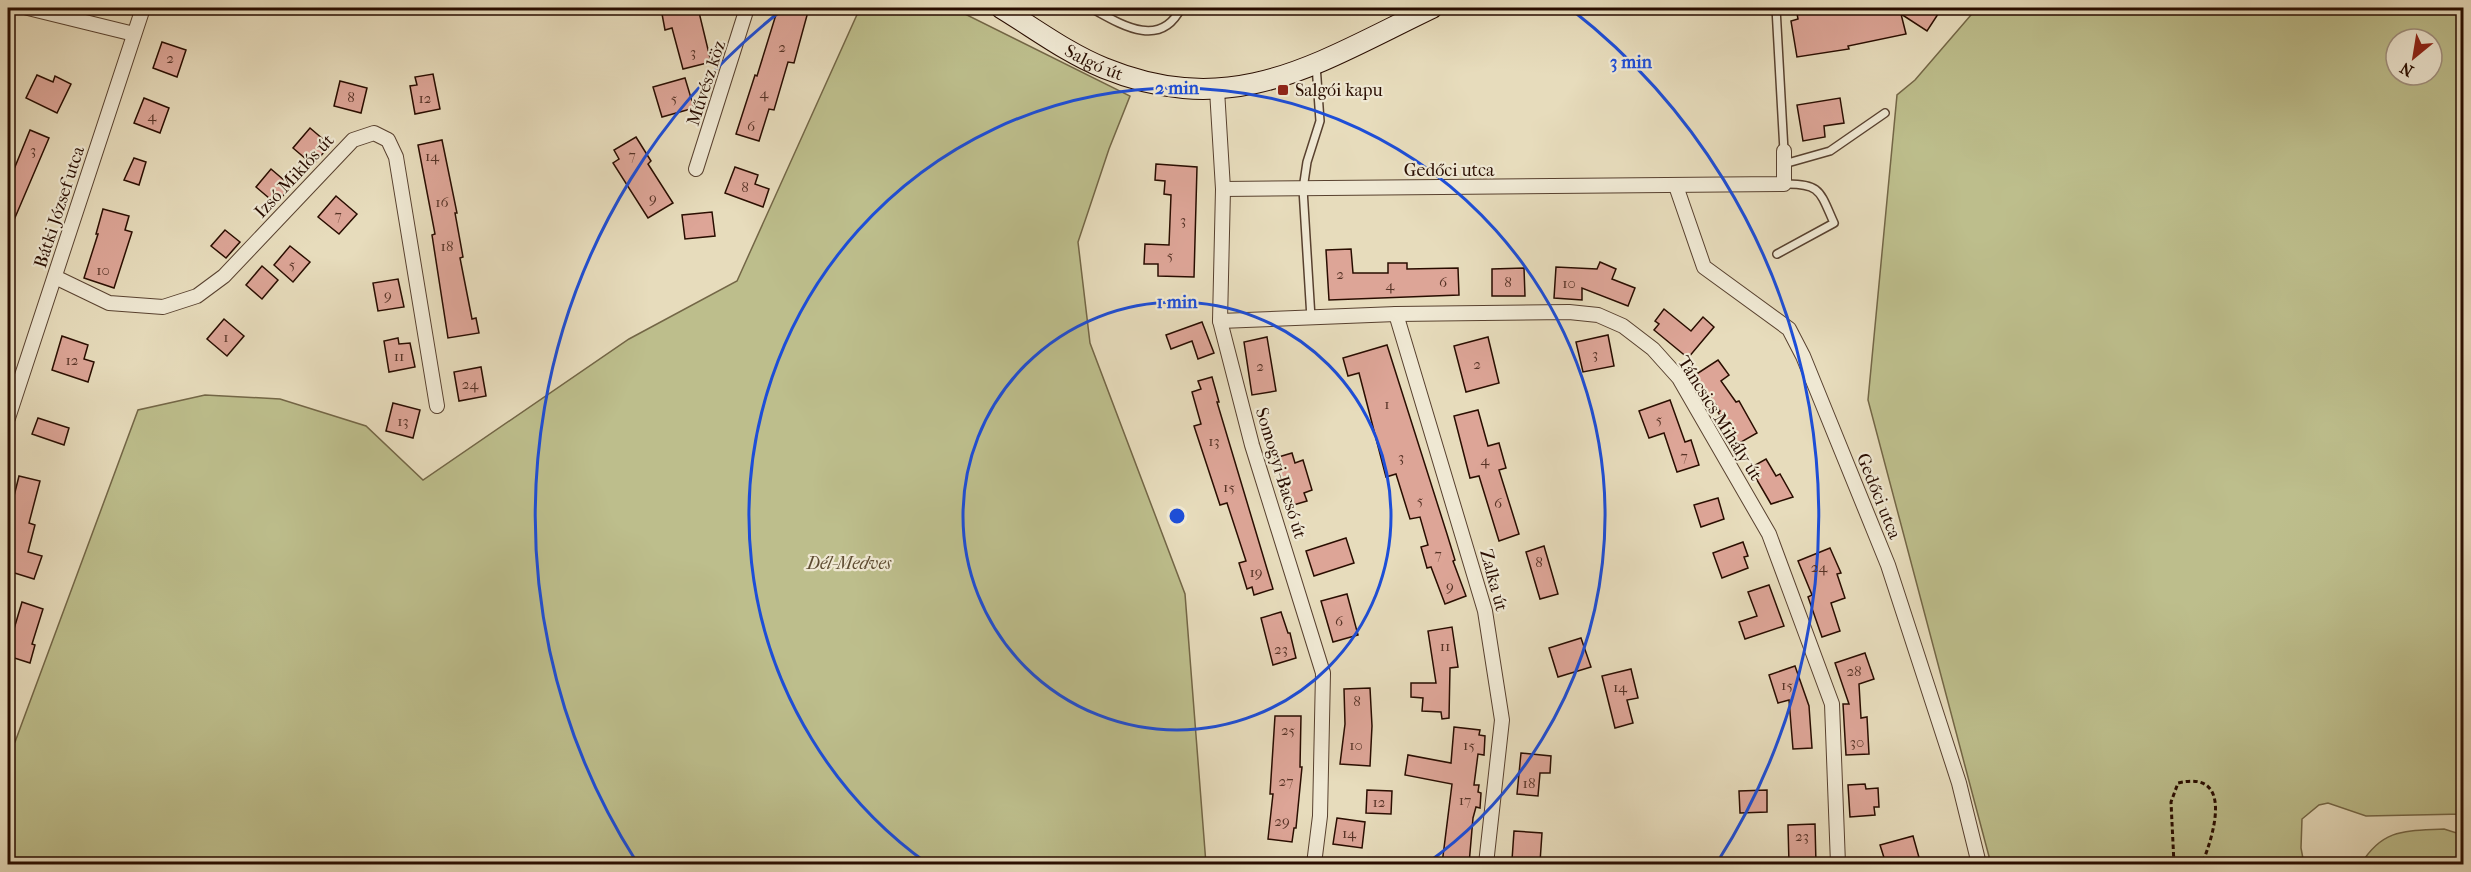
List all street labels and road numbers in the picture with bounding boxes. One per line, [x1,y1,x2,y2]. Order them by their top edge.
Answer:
street label: Művész köz [683,38,730,128]
street label: Salgó út [1061,40,1126,85]
street label: Izsó Miklós út [250,130,339,223]
street label: Bátki József utca [30,143,89,271]
street label: Gedőci utca [1404,160,1495,181]
street label: Táncsics Mihály út [1673,352,1767,485]
street label: Somogyi-Bacsó út [1251,405,1311,542]
street label: Gedőci utca [1852,450,1905,543]
street label: Zalka út [1475,547,1512,614]

